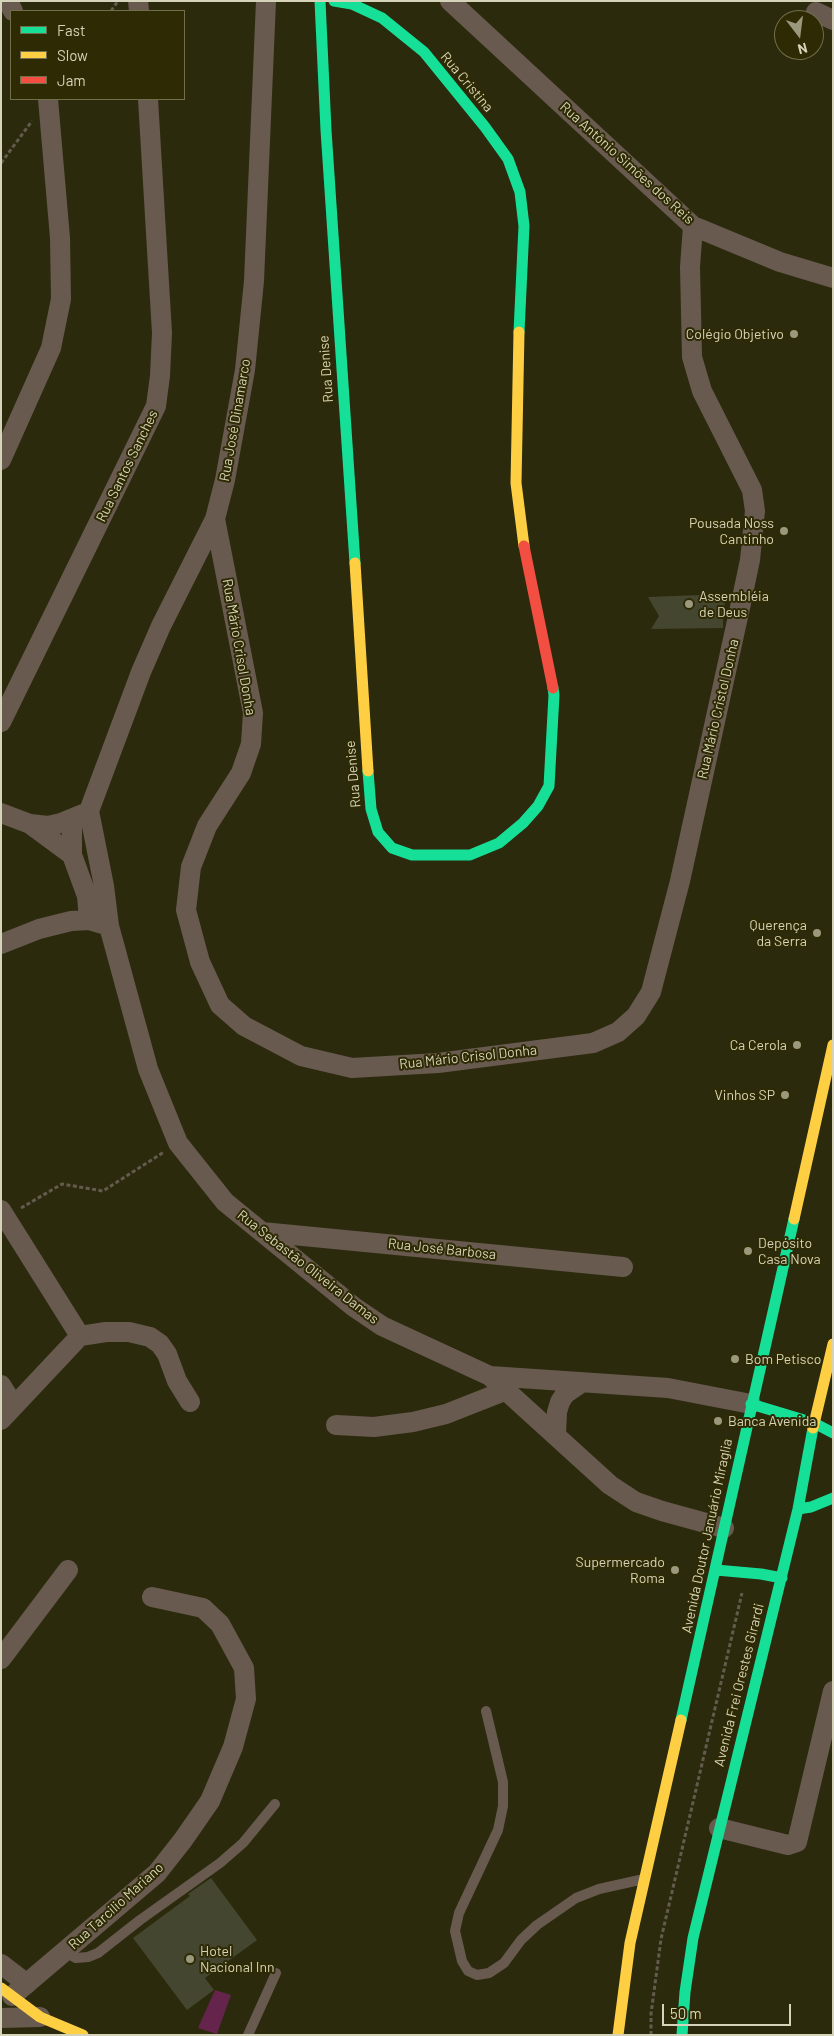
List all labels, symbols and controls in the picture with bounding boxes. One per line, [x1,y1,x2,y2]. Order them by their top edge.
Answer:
legend [10,10,185,100]
north arrow [774,10,824,60]
text: Fast [57,21,85,39]
text: N [796,40,809,58]
text: Slow [57,46,88,64]
street label: Rua Cristina [437,49,497,115]
text: Jam [57,71,86,89]
street label: Rua Antônio Simões dos Reis [556,98,698,228]
place label: Colégio Objetivo [686,326,784,342]
marker: Colégio Objetivo [788,328,800,340]
street label: Rua Denise [315,335,337,403]
street label: Rua José Dinamarco [216,357,254,483]
street label: Rua Santos Sanches [93,407,161,525]
place label: Pousada Noss Cantinho [689,515,774,548]
marker: Pousada Noss Cantinho [778,525,790,537]
street label: Rua Mário Crisol Donha [219,577,259,717]
place label: Assembléia de Deus [699,588,769,620]
marker: Assembléia de Deus [683,598,695,610]
street label: Rua Mário Cristol Donha [694,637,742,781]
street label: Rua Denise [342,740,364,808]
place label: Querença da Serra [750,917,807,950]
marker: Querença da Serra [811,927,823,939]
place label: Ca Cerola [730,1037,787,1053]
marker: Ca Cerola [791,1039,803,1051]
street label: Rua Mário Crisol Donha [398,1041,538,1073]
place label: Vinhos SP [715,1087,775,1103]
marker: Vinhos SP [779,1089,791,1101]
street label: Rua Sebastão Oliveira Damas [234,1207,382,1327]
street label: Rua José Barbosa [387,1235,497,1263]
place label: Depósito Casa Nova [758,1235,821,1268]
marker: Depósito Casa Nova [742,1245,754,1257]
place label: Bom Petisco [745,1351,821,1367]
marker: Bom Petisco [729,1353,741,1365]
place label: Banca Avenida [728,1413,816,1429]
marker: Banca Avenida [712,1415,724,1427]
street label: Avenida Doutor Januário Miraglia [678,1437,736,1635]
place label: Supermercado Roma [575,1554,665,1586]
marker: Supermercado Roma [669,1564,681,1576]
street label: Avenida Frei Orestes Girardi [711,1602,767,1768]
street label: Rua Tarcilio Mariano [65,1859,167,1953]
place label: Hotel Nacional Inn [200,1943,275,1975]
marker: Hotel Nacional Inn [184,1953,196,1965]
scale bar [664,1994,793,2026]
text: 50 m [670,2004,702,2022]

